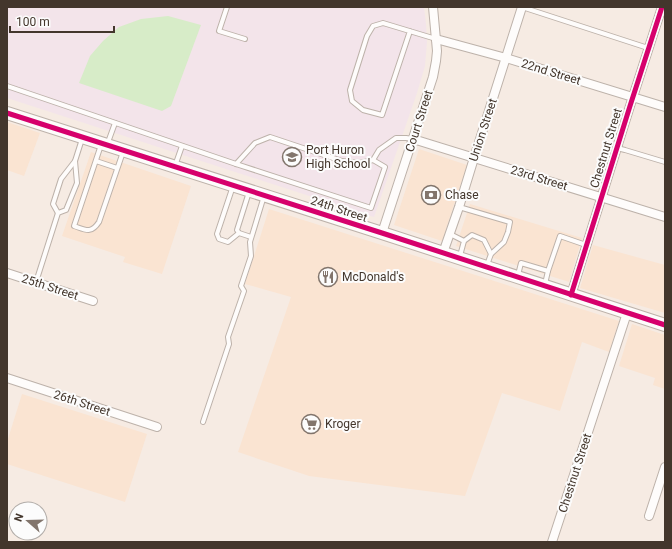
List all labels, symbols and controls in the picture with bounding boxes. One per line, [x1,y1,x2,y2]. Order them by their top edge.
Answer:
scale bar [10,8,114,34]
text: 100 m [16,15,50,29]
street label: 22nd Street [520,56,583,88]
street label: Court Street [402,88,436,154]
street label: Union Street [466,97,500,163]
street label: Chestnut Street [587,106,625,190]
place label: Port Huron High School [306,143,370,171]
school or university icon: Port Huron High School [281,146,303,168]
street label: 23rd Street [509,163,569,193]
bank icon: Chase [420,184,442,206]
place label: Chase [445,188,479,202]
street label: 24th Street [309,193,369,225]
restaurant icon: McDonald's [317,266,339,288]
place label: McDonald's [342,270,404,284]
street label: 25th Street [20,271,80,303]
street label: 26th Street [52,387,112,419]
supermarket icon: Kroger [300,413,322,435]
place label: Kroger [325,417,361,431]
street label: Chestnut Street [556,431,594,514]
north arrow [8,501,48,541]
text: N [12,512,27,524]

